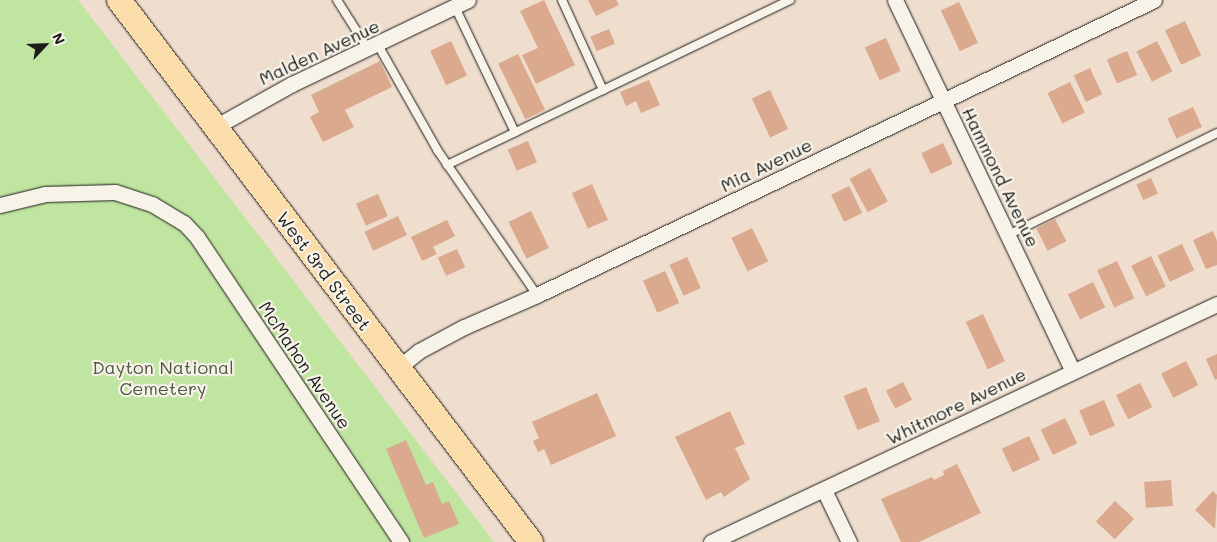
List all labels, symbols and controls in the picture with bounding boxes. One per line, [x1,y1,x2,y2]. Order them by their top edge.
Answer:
street label: Malden Avenue [255,15,383,89]
north arrow [20,20,70,70]
text: N [48,30,70,47]
street label: Hammond Avenue [958,104,1044,250]
street label: Mia Avenue [717,134,815,196]
street label: West 3rd Street [272,207,376,335]
street label: McMahon Avenue [254,297,356,433]
park label: Dayton National Cemetery [92,357,234,399]
street label: Whitmore Avenue [883,363,1029,449]

